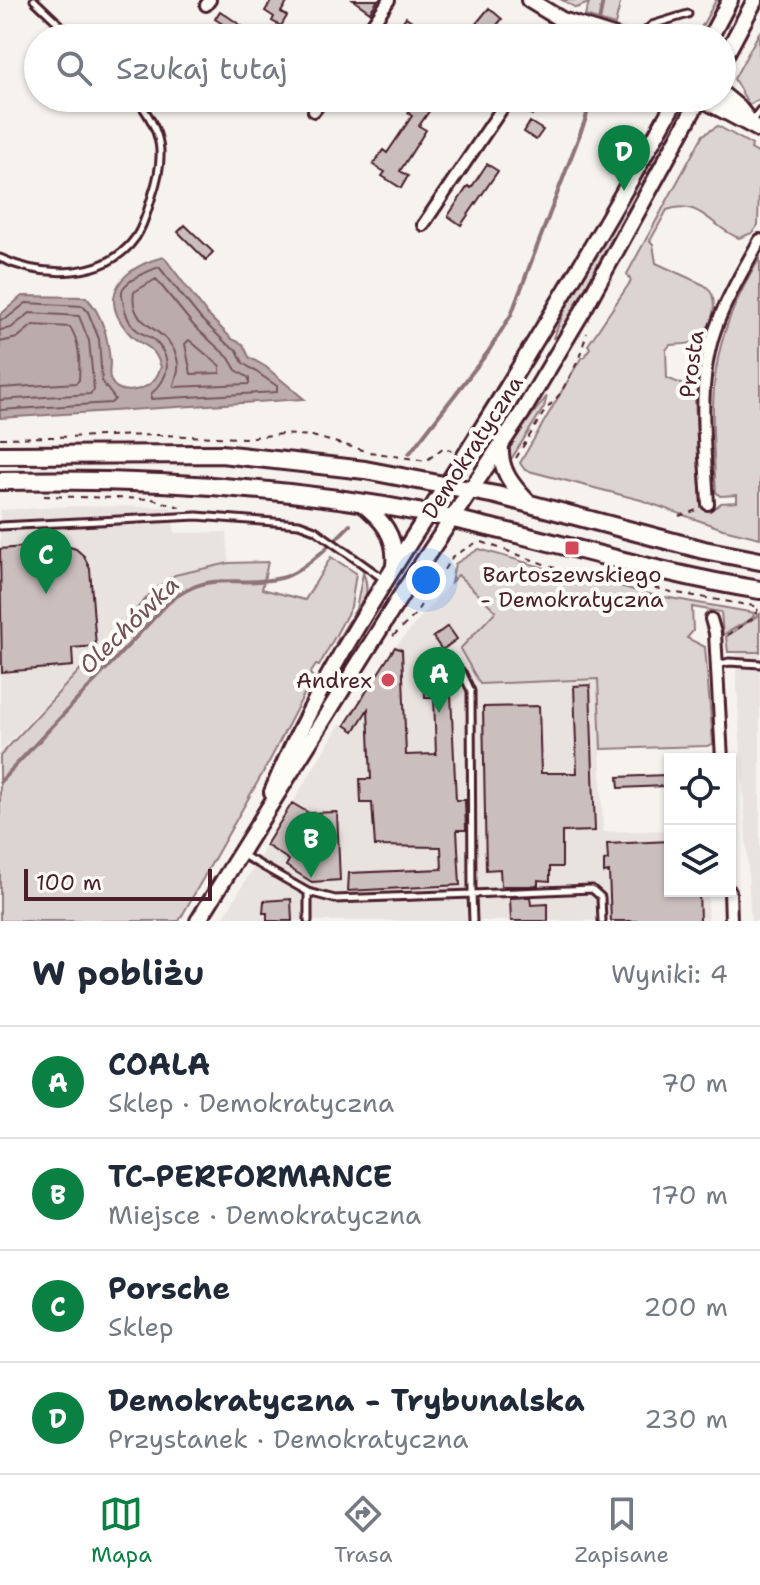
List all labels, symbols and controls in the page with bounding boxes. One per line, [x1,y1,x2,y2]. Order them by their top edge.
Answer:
search box [24,24,736,112]
icon: search [52,46,96,90]
text: Szukaj tutaj [116,48,288,89]
pin: D [598,125,650,191]
street label: Prosta [672,328,711,400]
street label: Demokratyczna [415,370,530,524]
pin: C [20,528,72,594]
marker: Bartoszewskiego - Demokratyczna [563,539,581,557]
your location [406,560,446,600]
place label: Bartoszewskiego - Demokratyczna [480,560,664,614]
water label: Olechówka [72,569,186,681]
pin: A [413,647,465,713]
place label: Andrex [296,666,372,695]
marker: Andrex [379,671,397,689]
map controls [664,753,736,897]
button: locate [664,753,736,825]
pin: B [285,812,337,878]
button: layers [664,825,736,897]
scale bar [24,865,212,901]
text: 100 m [36,868,102,897]
text: W pobliżu [32,950,205,996]
text: Wyniki: 4 [611,956,728,991]
text: COALA [108,1044,210,1085]
text: A [48,1065,68,1100]
text: 70 m [661,1065,728,1100]
text: Sklep · Demokratyczna [108,1085,394,1120]
text: TC-PERFORMANCE [108,1156,392,1197]
text: B [50,1177,66,1212]
text: 170 m [651,1177,728,1212]
text: Miejsce · Demokratyczna [108,1197,421,1232]
text: Porsche [108,1268,230,1309]
text: C [50,1289,66,1324]
text: 200 m [643,1289,728,1324]
text: Sklep [108,1309,174,1344]
text: Demokratyczna - Trybunalska [108,1380,585,1421]
text: D [49,1401,67,1436]
text: 230 m [644,1401,728,1436]
text: Przystanek · Demokratyczna [108,1421,468,1456]
tab: Mapa [91,1492,152,1569]
tab: Trasa [334,1492,392,1569]
tab: Zapisane [574,1492,669,1569]

